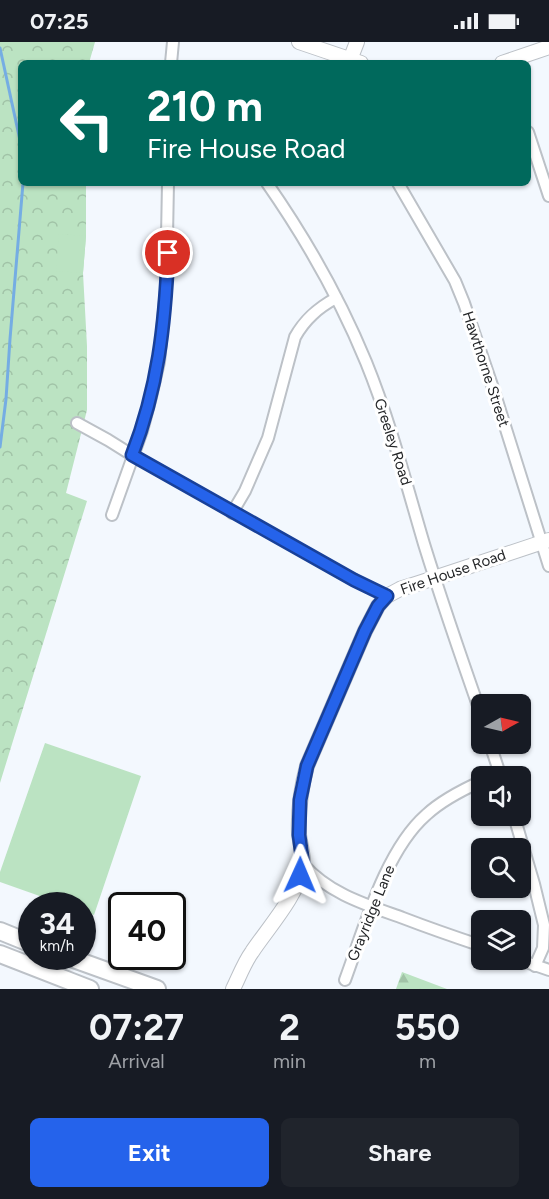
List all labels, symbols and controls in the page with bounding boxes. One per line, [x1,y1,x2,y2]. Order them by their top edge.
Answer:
text: 07:25 [30,8,89,35]
text: 210 m [147,81,263,132]
icon: left [48,84,126,162]
text: Fire House Road [147,132,346,165]
pin [142,227,193,278]
icon: arrive [151,236,184,269]
street label: Hawthorne Street [459,309,513,429]
street label: Greeley Road [370,396,416,488]
street label: Fire House Road [398,546,508,598]
north arrow [471,694,531,754]
map controls [471,694,531,970]
button: sound [471,766,531,826]
button: search [471,838,531,898]
position arrow [268,843,332,907]
street label: Grayridge Lane [344,862,398,964]
speed limit sign: 40 [108,892,186,970]
text: 34 [39,905,75,942]
button: layers [471,910,531,970]
text: km/h [40,937,74,955]
text: 07:27 [89,1006,184,1049]
text: 2 [279,1006,300,1049]
text: 550 [395,1006,460,1049]
text: Arrival [108,1049,165,1073]
text: min [273,1049,306,1073]
text: m [419,1049,436,1073]
button: Exit [30,1118,269,1187]
button: Share [281,1118,519,1187]

